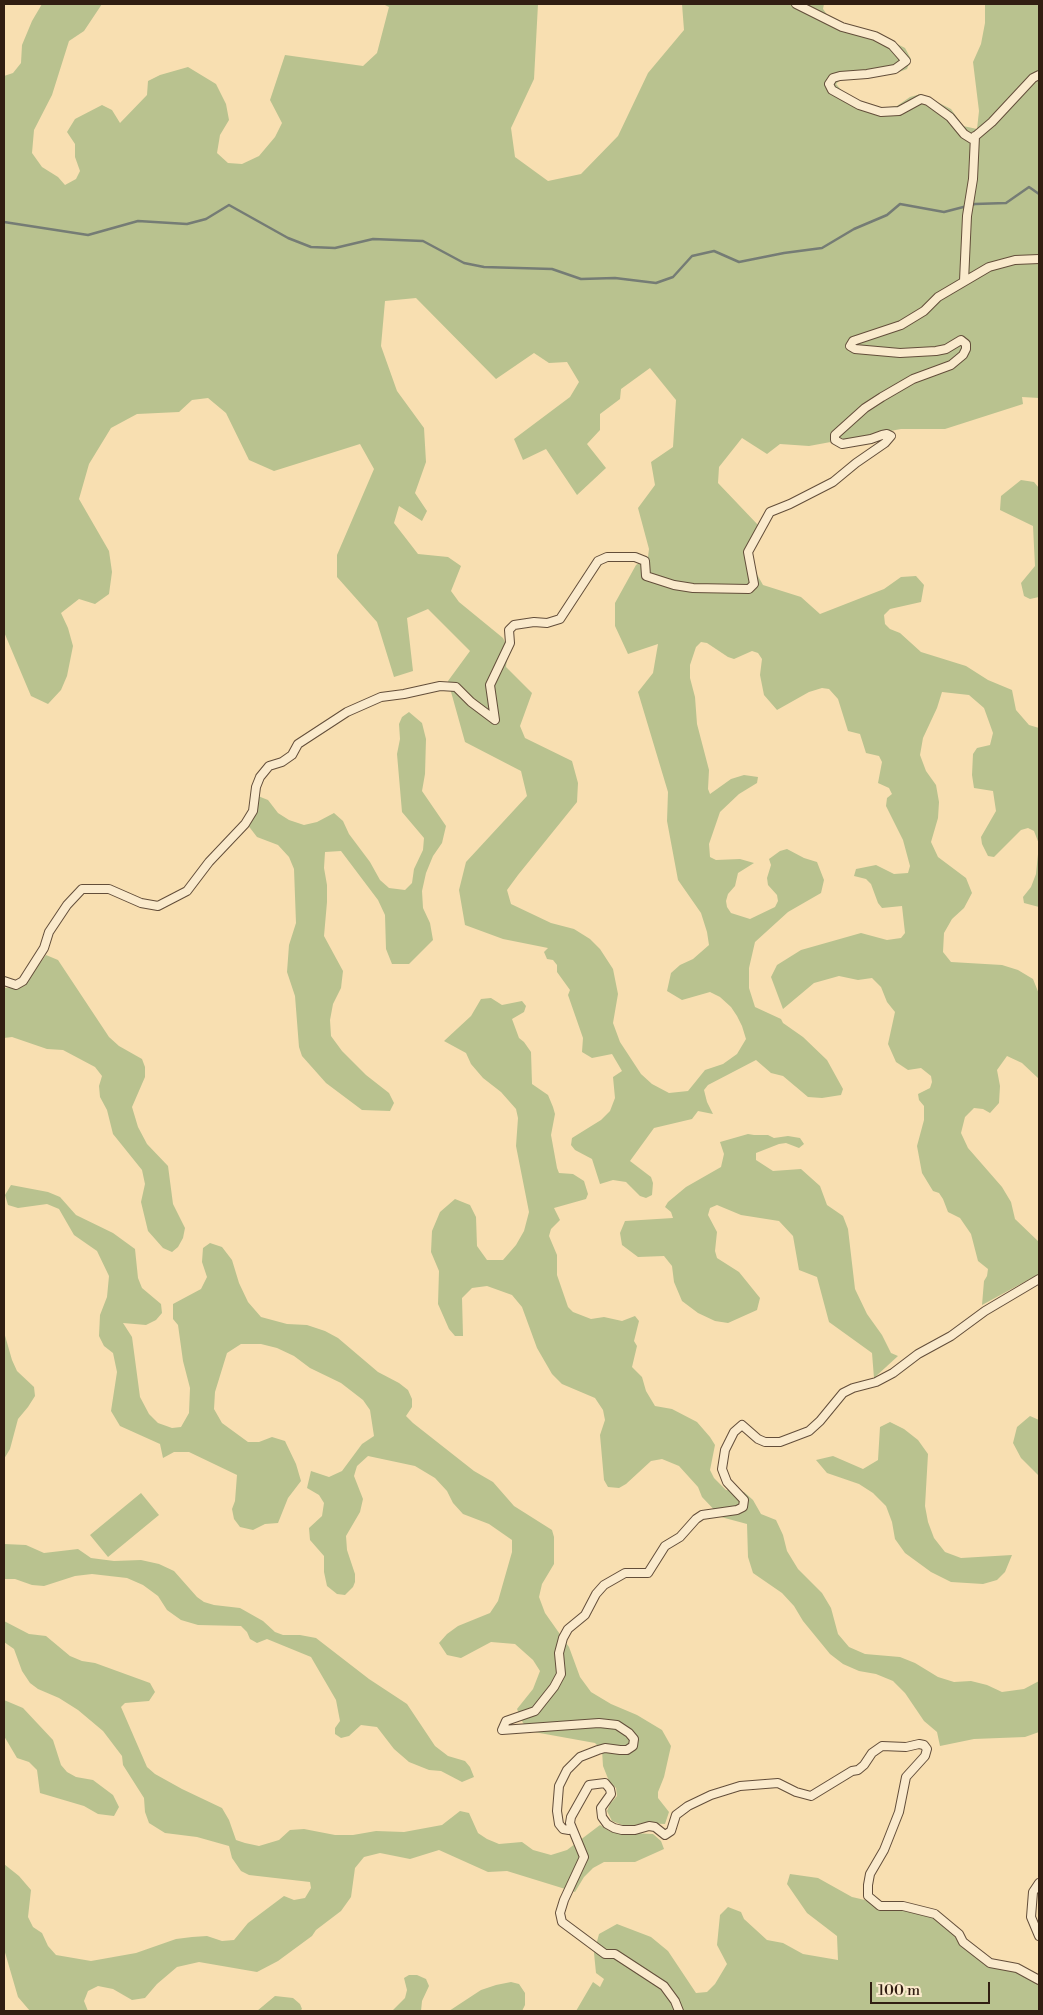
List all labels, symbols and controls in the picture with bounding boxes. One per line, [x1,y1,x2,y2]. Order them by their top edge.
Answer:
scale bar [873,1972,993,2004]
text: 100 m [878,1981,920,2000]

